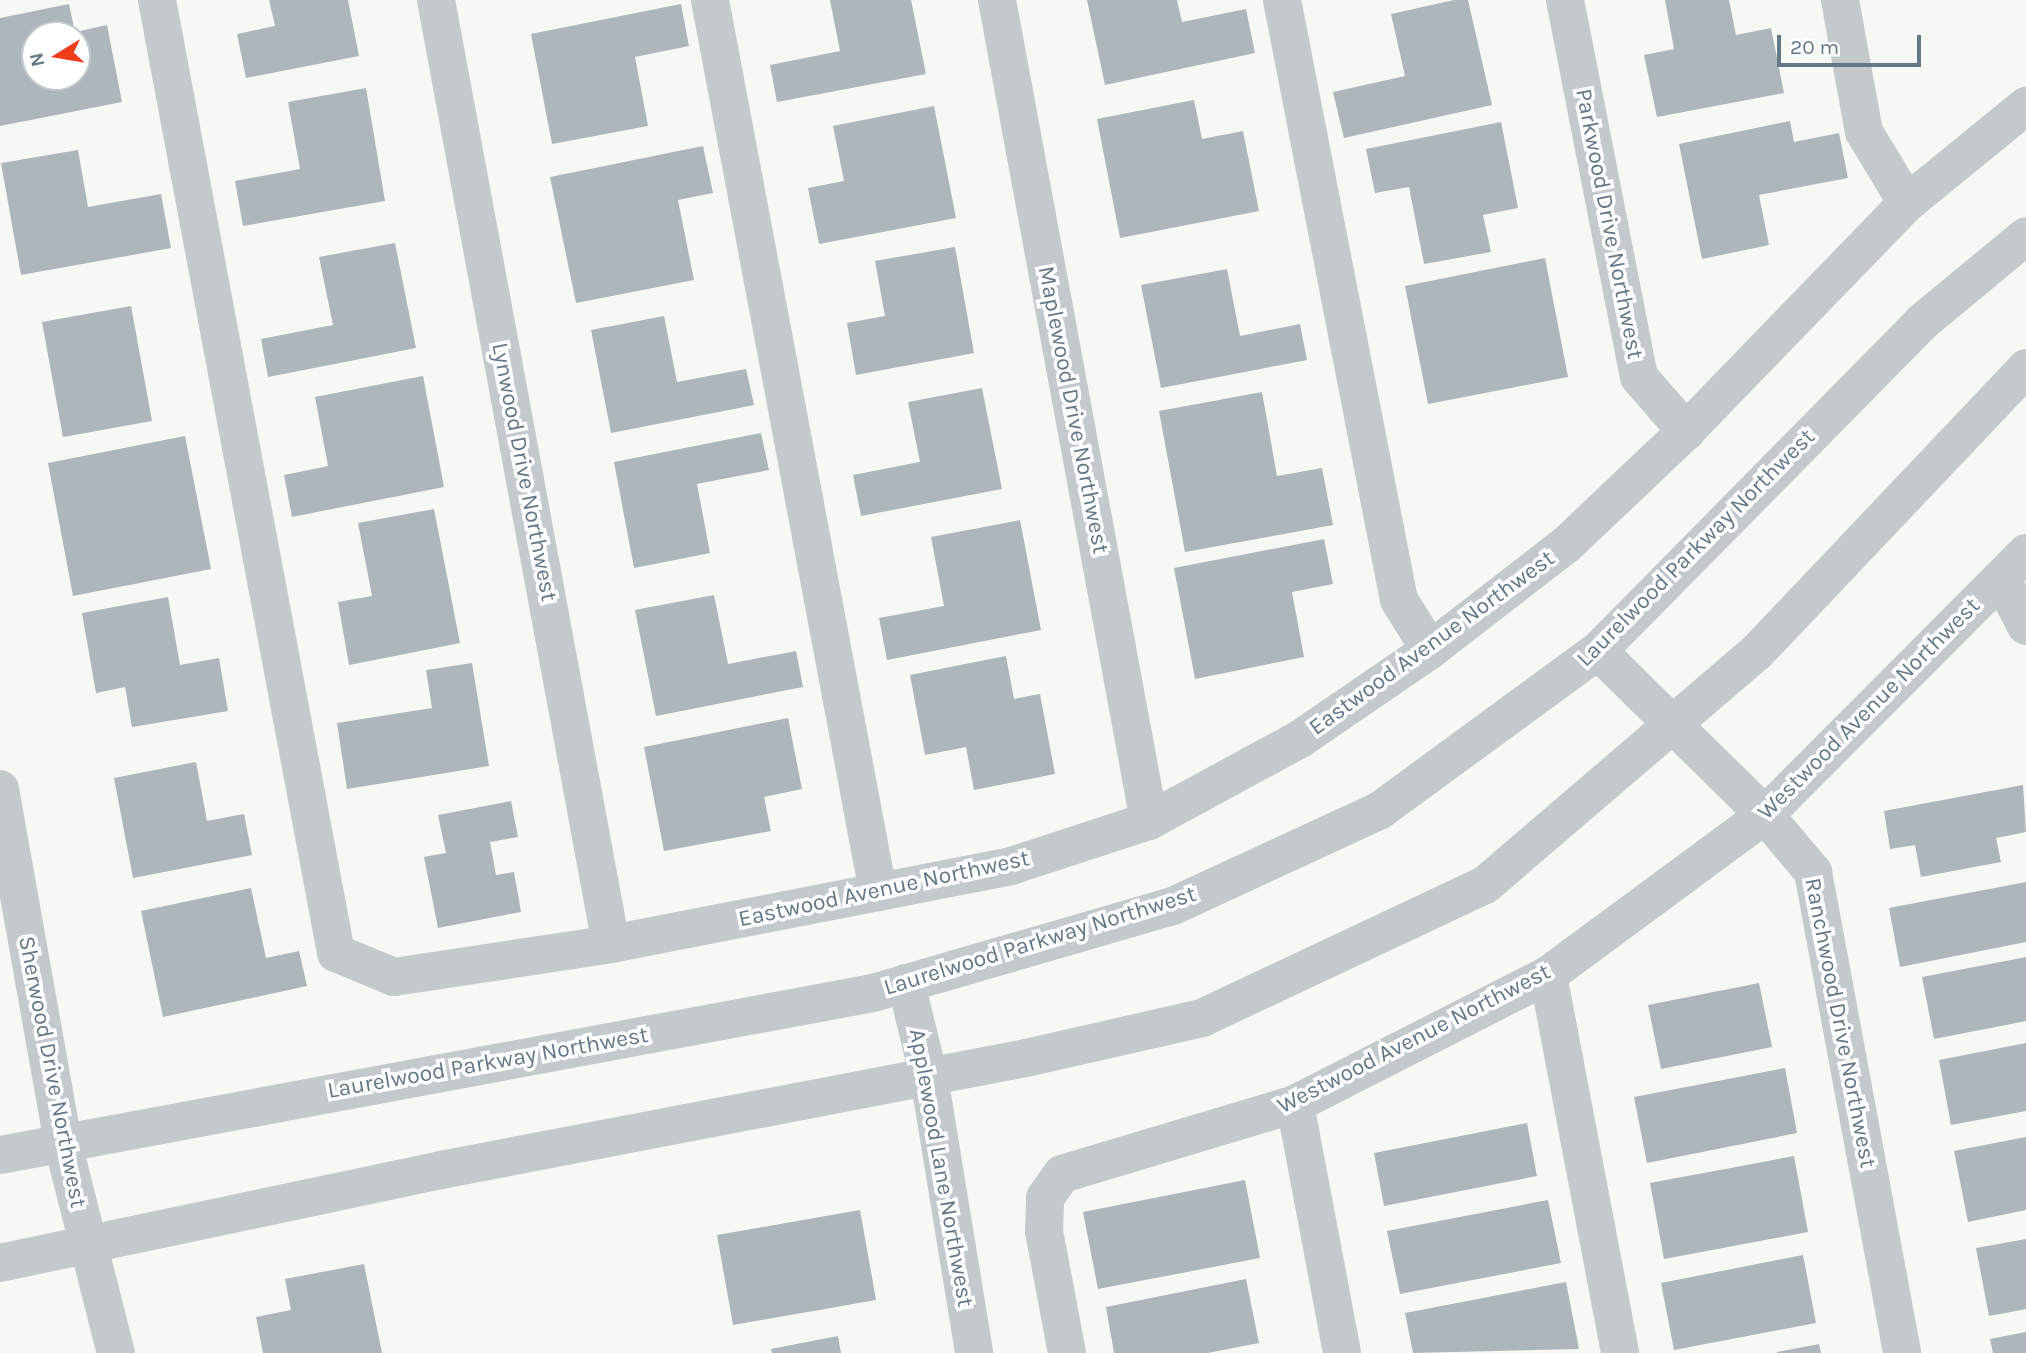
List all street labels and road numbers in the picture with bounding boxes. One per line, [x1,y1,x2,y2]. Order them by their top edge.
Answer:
street label: Parkwood Drive Northwest [1569,86,1649,362]
street label: Maplewood Drive Northwest [1032,264,1114,556]
street label: Lynwood Drive Northwest [485,340,563,604]
street label: Laurelwood Parkway Northwest [1571,423,1821,673]
street label: Eastwood Avenue Northwest [1304,545,1560,741]
street label: Westwood Avenue Northwest [1752,592,1986,826]
street label: Eastwood Avenue Northwest [736,845,1032,933]
street label: Ranchwood Drive Northwest [1798,876,1882,1170]
street label: Laurelwood Parkway Northwest [880,880,1200,1002]
street label: Sherwood Drive Northwest [12,934,92,1210]
street label: Westwood Avenue Northwest [1273,958,1555,1120]
street label: Laurelwood Parkway Northwest [325,1021,651,1105]
street label: Applewood Lane Northwest [903,1027,979,1309]

